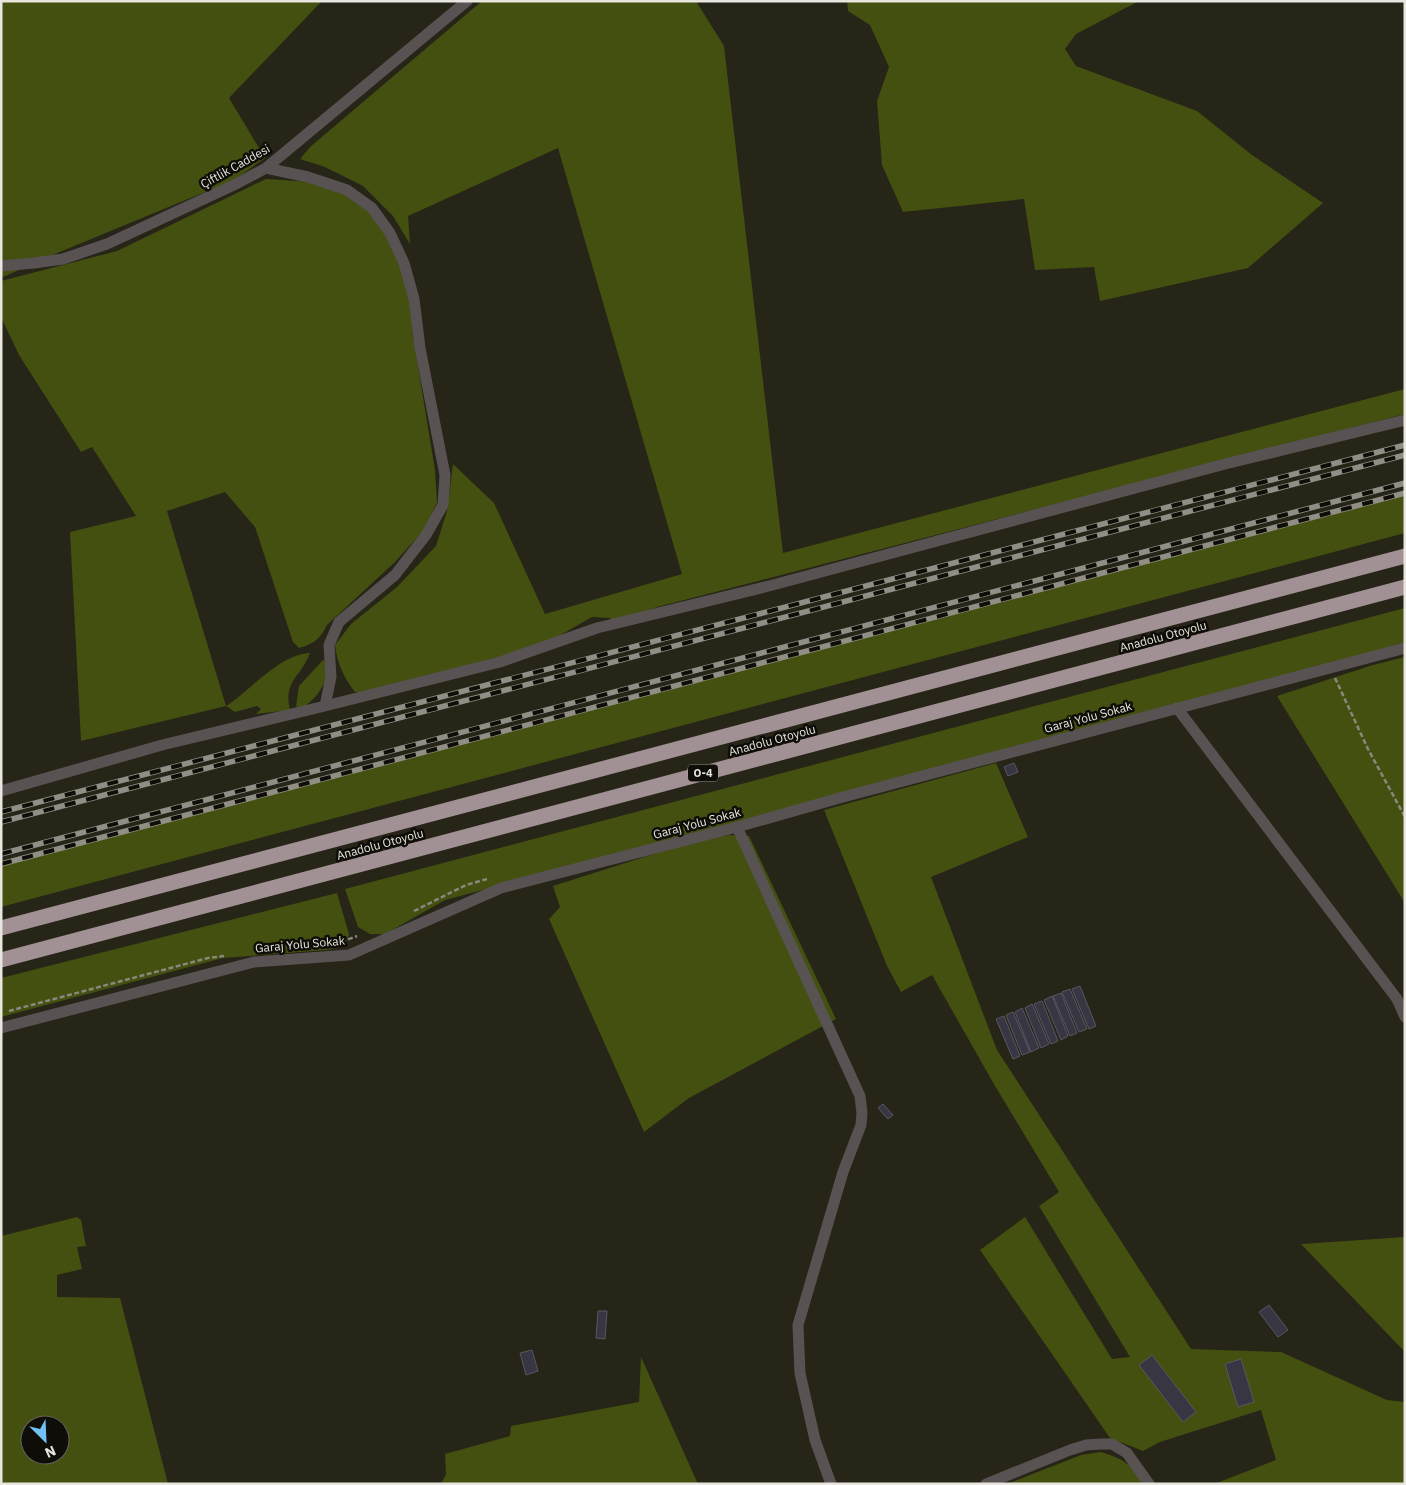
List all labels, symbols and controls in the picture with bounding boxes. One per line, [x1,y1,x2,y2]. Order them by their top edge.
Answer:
street label: Çiftlik Caddesi [198,141,272,191]
street label: Anadolu Otoyolu [1118,617,1208,655]
street label: Garaj Yolu Sokak [1043,698,1134,736]
street label: Anadolu Otoyolu [727,721,817,759]
road number: O-4 [688,764,718,781]
street label: Garaj Yolu Sokak [652,804,743,842]
street label: Anadolu Otoyolu [335,825,425,863]
street label: Garaj Yolu Sokak [254,933,346,955]
north arrow [20,1415,70,1465]
text: N [42,1442,59,1462]

